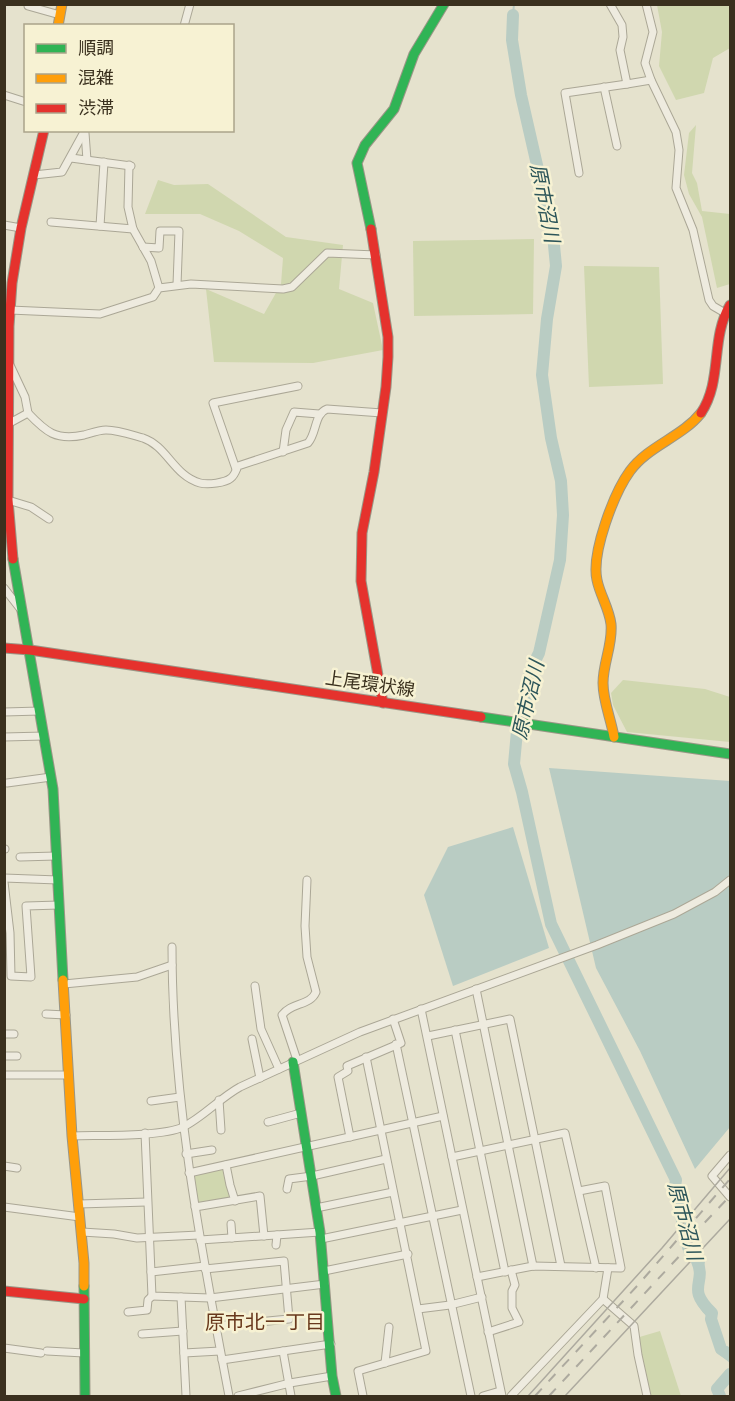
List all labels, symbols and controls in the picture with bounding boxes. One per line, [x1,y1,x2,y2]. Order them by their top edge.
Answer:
legend [24,24,234,132]
text: 順調 [78,35,114,59]
text: 混雑 [78,65,114,89]
text: 渋滞 [78,95,114,119]
water label: 原市沼川 [526,161,568,247]
water label: 原市沼川 [504,656,549,742]
street label: 上尾環状線 [324,665,416,701]
water label: 原市沼川 [663,1178,710,1265]
district label: 原市北一丁目 [205,1307,325,1334]

